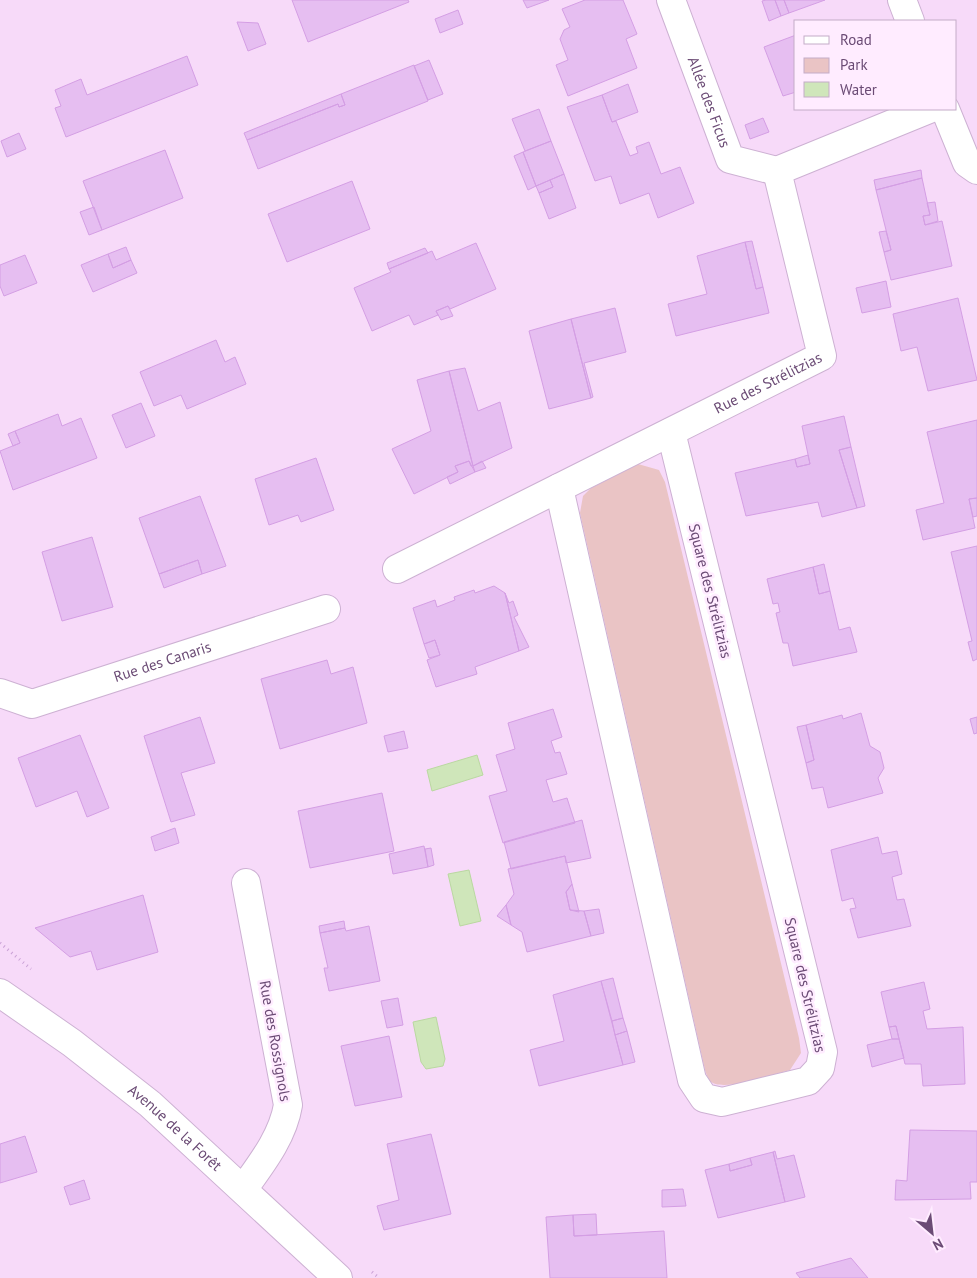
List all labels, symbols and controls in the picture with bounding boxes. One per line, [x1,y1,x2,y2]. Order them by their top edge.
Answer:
legend [794,20,957,110]
text: Road [840,30,872,49]
street label: Allée des Ficus [684,54,735,150]
text: Park [840,55,868,74]
text: Water [840,80,877,99]
street label: Rue des Strélitzias [711,348,825,418]
street label: Square des Strélitzias [685,522,736,660]
street label: Rue des Canaris [111,637,214,686]
street label: Square des Strélitzias [781,916,830,1054]
street label: Rue des Rossignols [256,979,295,1103]
street label: Avenue de la Forêt [124,1080,226,1175]
north arrow [907,1208,957,1258]
text: N [930,1234,946,1255]

